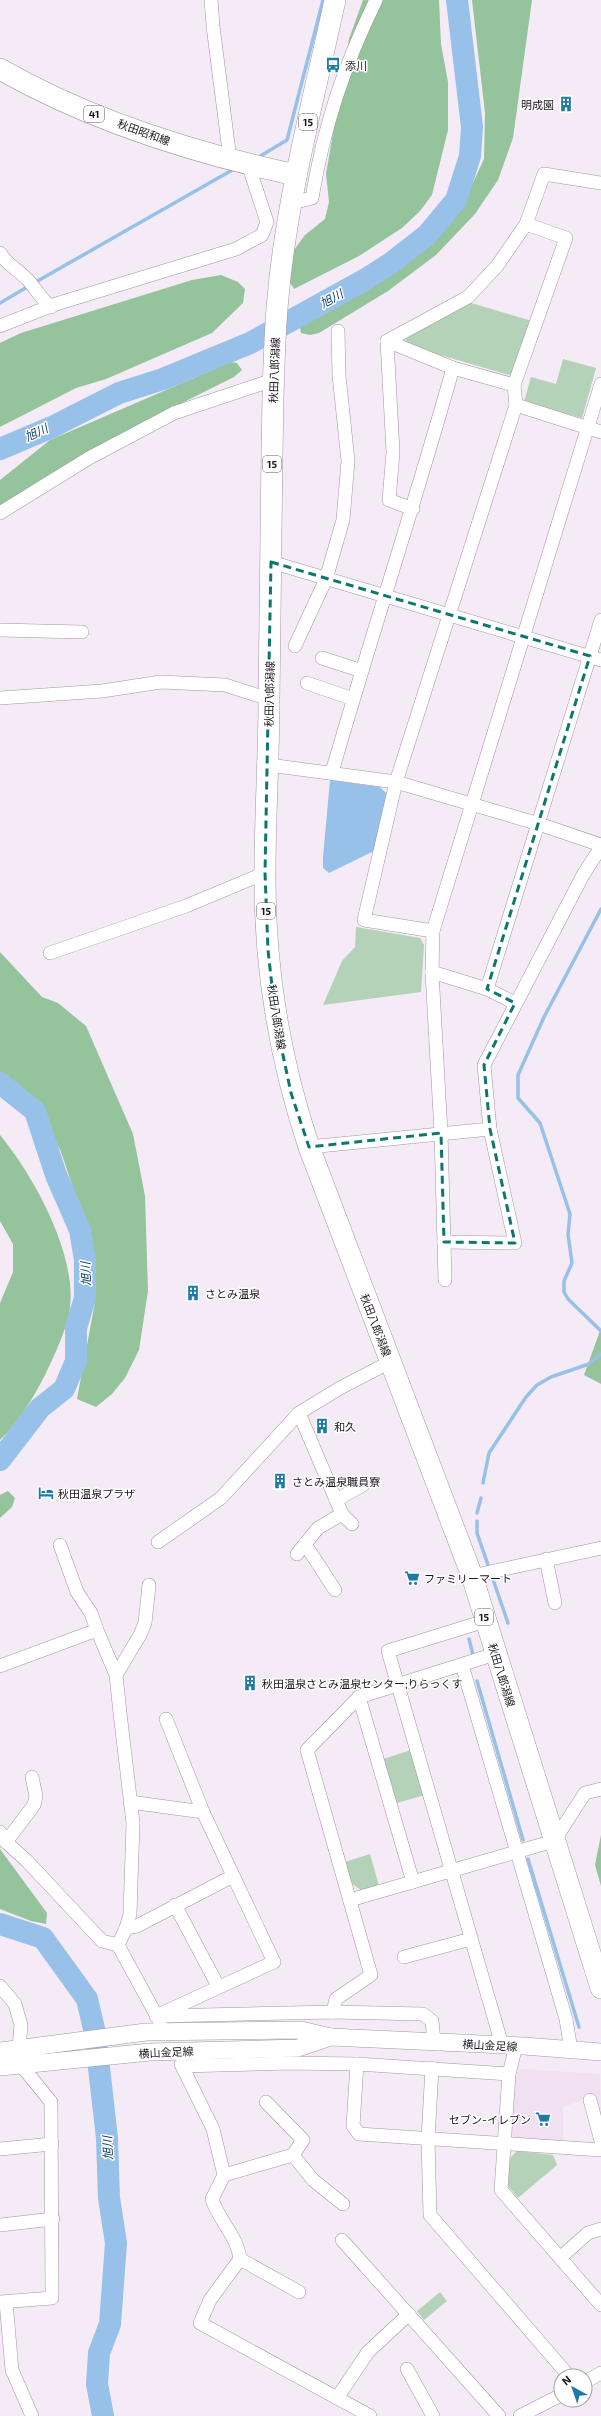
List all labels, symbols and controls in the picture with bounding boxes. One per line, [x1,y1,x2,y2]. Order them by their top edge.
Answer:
bus stop icon: 添川 [324,56,342,74]
place label: 添川 [345,59,367,72]
building icon: 明成園 [557,95,575,113]
place label: 明成園 [521,98,554,111]
road number: 41 [84,106,104,122]
road number: 15 [299,114,317,130]
street label: 秋田昭和線 [116,116,172,148]
water label: 旭川 [317,285,347,310]
street label: 秋田八郎潟線 [266,337,282,403]
water label: 旭川 [22,420,52,443]
road number: 15 [263,456,281,472]
street label: 秋田八郎潟線 [262,661,276,727]
road number: 15 [257,903,275,919]
street label: 秋田八郎潟線 [265,983,289,1051]
water label: 旭川 [78,1260,92,1286]
building icon: さとみ温泉 [184,1284,202,1302]
place label: さとみ温泉 [205,1287,261,1300]
street label: 秋田八郎潟線 [358,1292,394,1358]
building icon: 和久 [313,1417,331,1435]
place label: 和久 [334,1420,356,1433]
building icon: さとみ温泉職員寮 [271,1472,289,1490]
place label: さとみ温泉職員寮 [292,1475,380,1488]
hotel icon: 秋田温泉プラザ [37,1484,55,1502]
place label: 秋田温泉プラザ [58,1487,135,1500]
supermarket icon: ファミリーマート [403,1569,421,1587]
place label: ファミリーマート [424,1572,512,1585]
road number: 15 [475,1609,493,1625]
street label: 秋田八郎潟線 [486,1642,518,1708]
building icon: 秋田温泉さとみ温泉センター;りらっくす [241,1674,259,1692]
place label: 秋田温泉さとみ温泉センター;りらっくす [262,1677,463,1690]
street label: 横山金足線 [462,2037,518,2053]
street label: 横山金足線 [138,2044,194,2060]
supermarket icon: セブン-イレブン [534,2110,552,2128]
place label: セブン-イレブン [449,2113,531,2126]
water label: 旭川 [99,2134,115,2160]
north arrow [553,2368,593,2408]
text: N [559,2372,574,2387]

